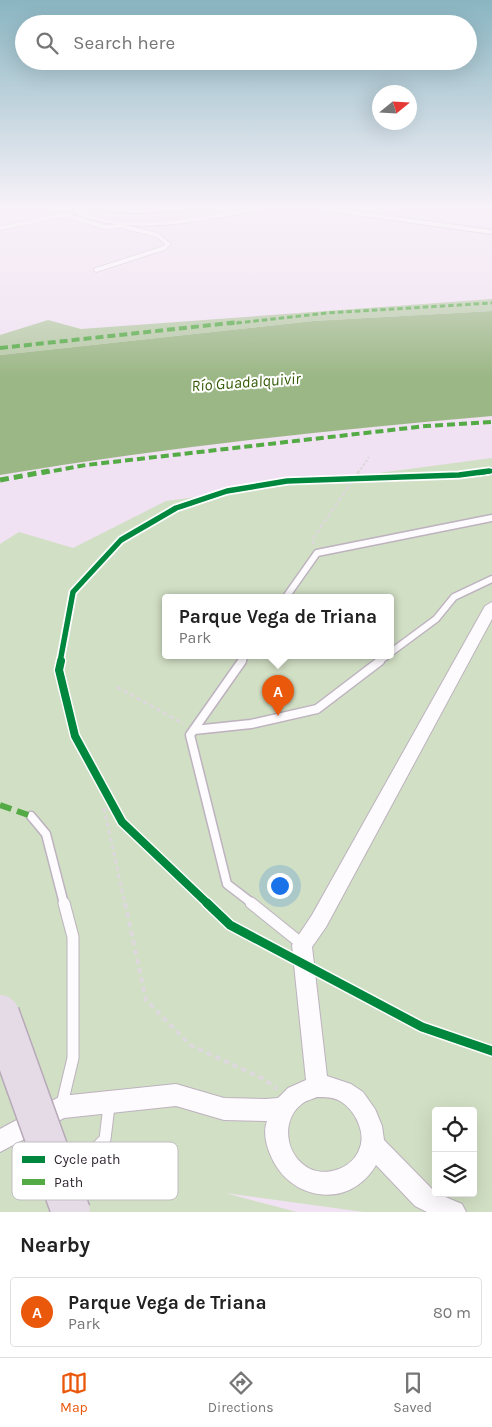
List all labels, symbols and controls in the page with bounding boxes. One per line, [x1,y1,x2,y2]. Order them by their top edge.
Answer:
search box [15,15,477,70]
icon: search [33,29,61,57]
text: Search here [73,32,175,54]
north arrow [372,85,417,130]
water label: Río Guadalquivir [191,369,302,395]
popup [162,594,394,659]
text: Parque Vega de Triana [179,606,377,628]
text: Park [179,628,211,647]
pin: A [262,675,294,716]
your location [267,873,293,899]
map controls [432,1107,477,1197]
button: locate [432,1107,477,1152]
legend [12,1142,178,1200]
text: Cycle path [54,1151,120,1168]
button: layers [432,1152,477,1197]
text: Path [54,1174,83,1191]
text: Nearby [20,1233,90,1257]
text: Parque Vega de Triana [68,1292,267,1314]
text: A [32,1303,42,1322]
text: 80 m [433,1303,471,1322]
text: Park [68,1314,100,1333]
tab: Map [60,1369,88,1416]
tab: Directions [208,1369,274,1416]
tab: Saved [393,1369,432,1416]

